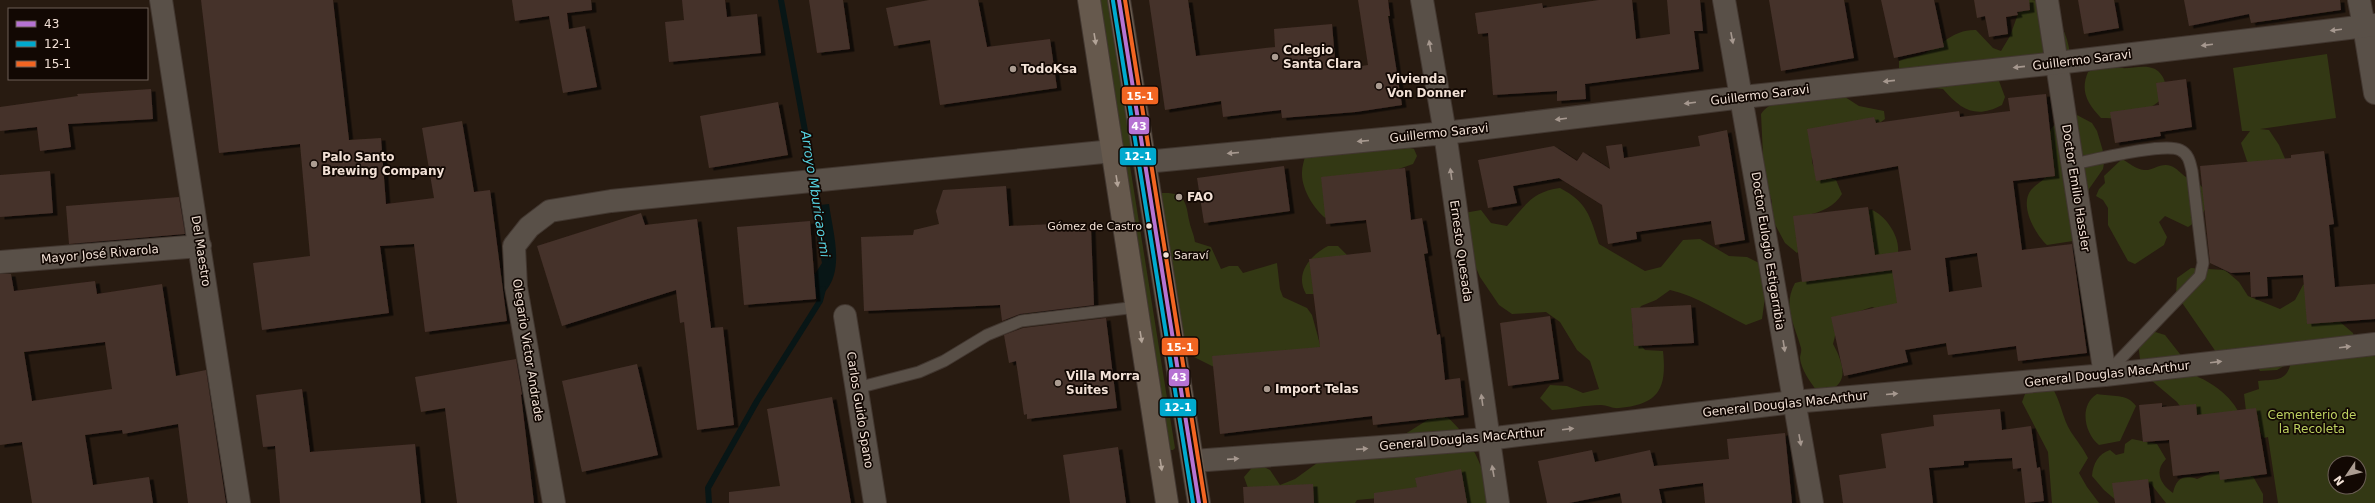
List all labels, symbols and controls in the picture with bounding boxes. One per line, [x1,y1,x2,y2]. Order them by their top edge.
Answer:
legend [8,8,148,80]
text: 43 [44,17,59,31]
one-way arrow [2330,26,2342,33]
one-way arrow [1092,32,1098,45]
one-way arrow [1729,32,1735,44]
text: 12-1 [44,37,71,51]
one-way arrow [1427,40,1433,52]
one-way arrow [2201,42,2213,48]
place label: Colegio Santa Clara [1283,43,1361,71]
street label: Guillermo Saravi [2032,47,2132,73]
marker: Colegio Santa Clara [1270,52,1280,62]
text: 15-1 [44,57,71,71]
place label: TodoKsa [1021,62,1077,76]
marker: TodoKsa [1008,64,1018,74]
one-way arrow [2013,64,2025,70]
place label: Vivienda Von Donner [1387,72,1466,100]
one-way arrow [1883,78,1895,84]
marker: Vivienda Von Donner [1374,81,1384,91]
street label: Guillermo Saravi [1710,82,1810,108]
line badge: 15-1 [1121,86,1159,105]
text: 15-1 [1126,90,1154,103]
one-way arrow [1684,100,1696,106]
line badge: 43 [1128,116,1150,135]
one-way arrow [1555,116,1567,122]
text: 43 [1131,120,1147,133]
street label: Guillermo Saravi [1389,121,1489,145]
street label: Doctor Emilio Hassler [2059,123,2093,253]
water label: Arroyo Mburicao-mi [798,129,833,259]
one-way arrow [1356,138,1369,145]
line badge: 12-1 [1119,147,1157,166]
place label: Palo Santo Brewing Company [322,150,444,178]
text: 12-1 [1124,150,1152,163]
one-way arrow [1227,150,1239,157]
marker: Palo Santo Brewing Company [309,159,319,169]
one-way arrow [1448,168,1454,180]
street label: Doctor Eulogio Estigarribia [1749,171,1787,331]
one-way arrow [1114,175,1120,187]
place label: FAO [1187,190,1213,204]
marker: FAO [1174,192,1184,202]
street label: Ernesto Quesada [1447,199,1475,303]
street label: Del Maestro [188,214,214,288]
place label: Gómez de Castro [1047,220,1142,233]
marker: Gómez de Castro [1144,221,1154,231]
street label: Mayor José Rivarola [41,242,159,266]
place label: Saraví [1174,249,1209,262]
marker: Saraví [1161,250,1171,260]
street label: Olegario Victor Andrade [510,278,546,422]
one-way arrow [1138,331,1144,343]
line badge: 15-1 [1161,337,1199,356]
one-way arrow [1781,340,1787,352]
text: 15-1 [1166,341,1194,354]
one-way arrow [2339,344,2351,350]
street label: Carlos Guido Spano [844,351,876,469]
street label: General Douglas MacArthur [2024,358,2190,390]
one-way arrow [2210,359,2222,366]
line badge: 43 [1168,368,1190,387]
place label: Villa Morra Suites [1066,369,1140,397]
text: 43 [1171,371,1187,384]
marker: Villa Morra Suites [1053,378,1063,388]
place label: Import Telas [1275,382,1359,396]
marker: Import Telas [1262,384,1272,394]
street label: General Douglas MacArthur [1702,388,1868,420]
one-way arrow [1886,390,1898,397]
one-way arrow [1479,394,1485,406]
line badge: 12-1 [1159,398,1197,417]
text: 12-1 [1164,401,1192,414]
park label: Cementerio de la Recoleta [2268,408,2356,436]
street label: General Douglas MacArthur [1379,425,1545,453]
one-way arrow [1562,426,1574,432]
one-way arrow [1797,434,1803,446]
one-way arrow [1356,445,1368,452]
one-way arrow [1227,455,1239,462]
north arrow [2327,455,2367,495]
one-way arrow [1158,459,1164,472]
one-way arrow [1490,465,1496,477]
text: N [2331,473,2347,488]

